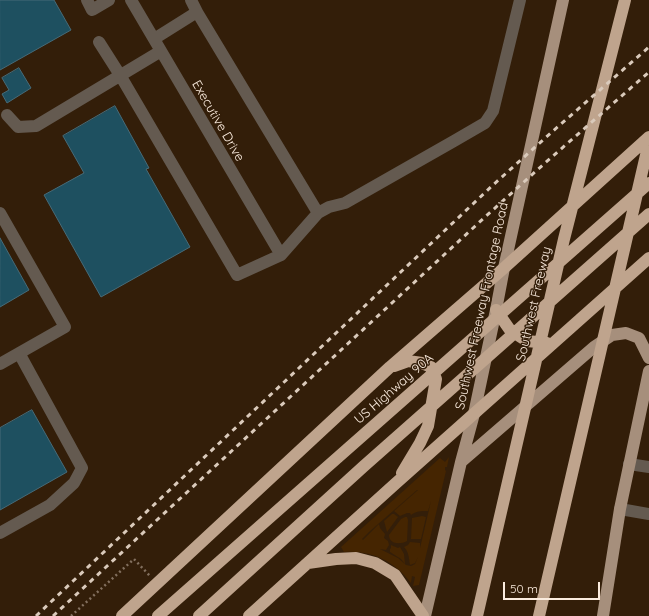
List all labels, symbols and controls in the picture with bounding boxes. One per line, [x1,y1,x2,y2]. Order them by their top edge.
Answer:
street label: Executive Drive [188,78,248,164]
street label: Southwest Freeway Frontage Road [452,201,512,411]
street label: Southwest Freeway [513,245,555,363]
street label: US Highway 90A [351,350,437,428]
scale bar [505,574,602,600]
text: 50 m [510,581,538,596]

